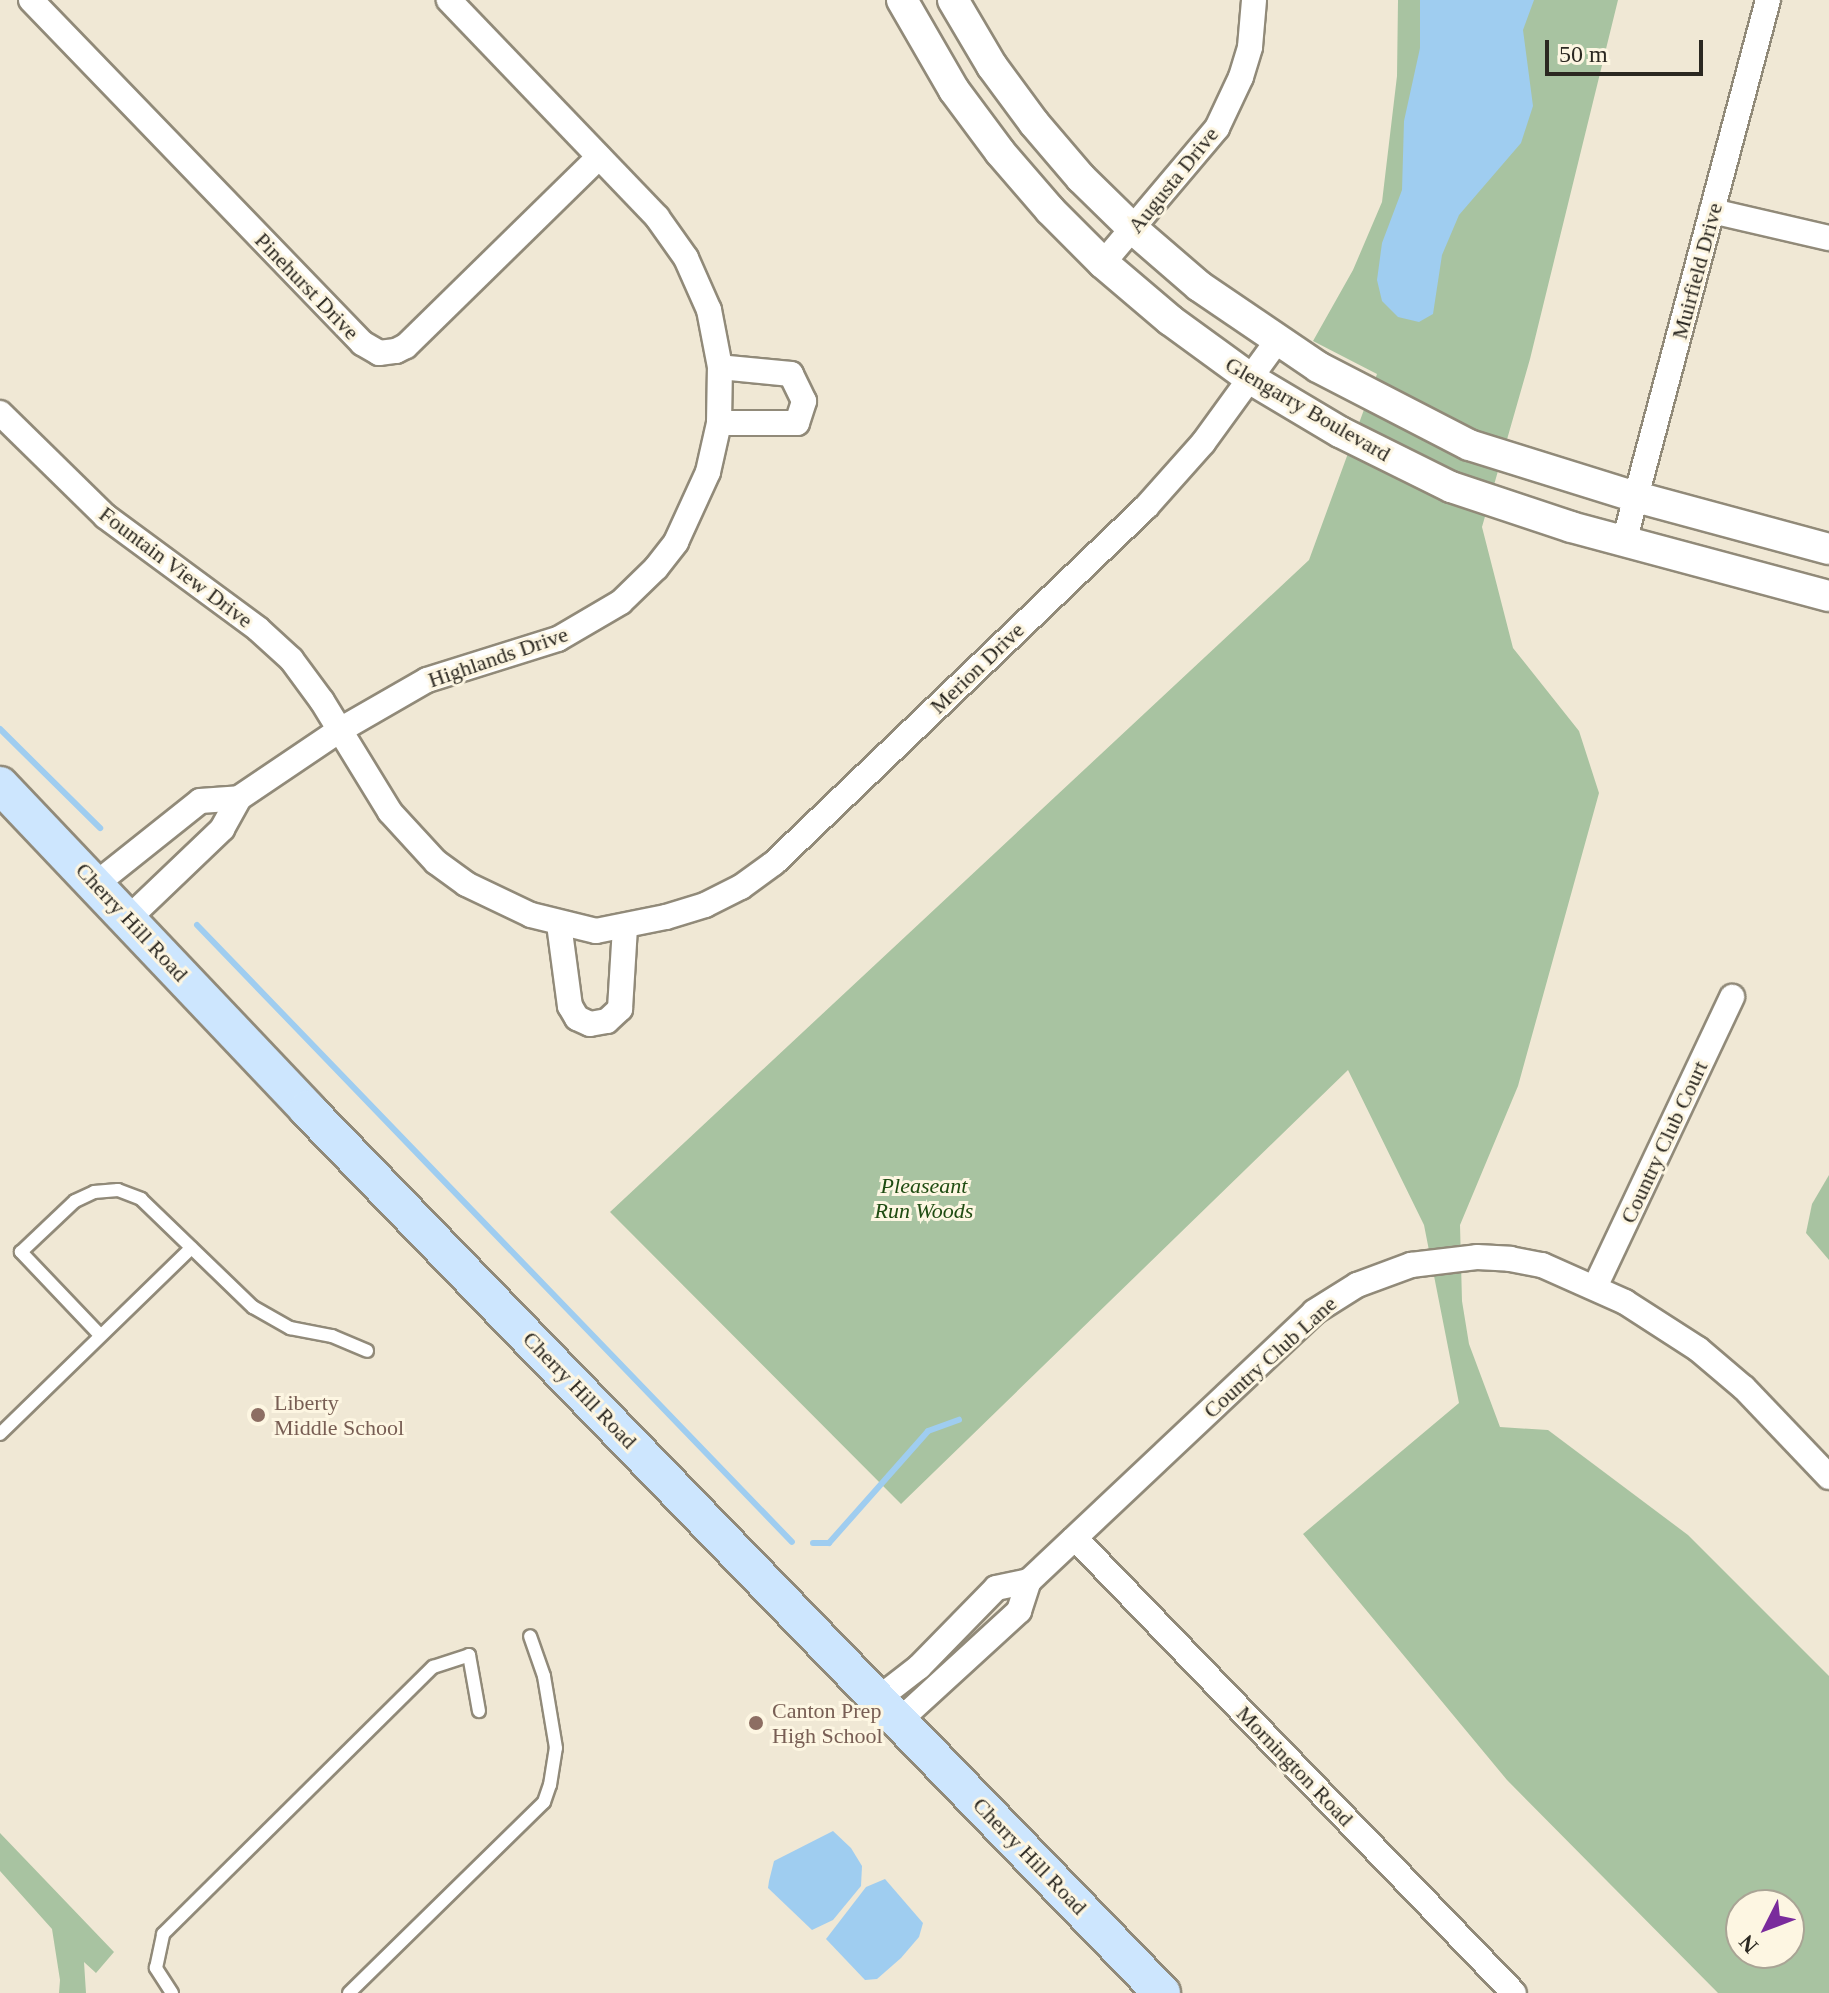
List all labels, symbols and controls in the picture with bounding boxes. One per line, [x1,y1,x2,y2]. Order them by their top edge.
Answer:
scale bar [1549,24,1707,74]
text: 50 m [1559,41,1608,67]
street label: Augusta Drive [1122,122,1224,238]
street label: Muirfield Drive [1666,200,1728,342]
street label: Pinehurst Drive [249,227,365,345]
street label: Glengarry Boulevard [1221,351,1395,467]
street label: Fountain View Drive [94,501,258,633]
street label: Merion Drive [925,617,1029,719]
street label: Highlands Drive [425,621,571,693]
street label: Cherry Hill Road [70,857,194,987]
street label: Country Club Court [1615,1057,1713,1227]
park label: Pleaseant Run Woods [875,1172,973,1224]
street label: Country Club Lane [1198,1290,1342,1424]
street label: Cherry Hill Road [517,1326,643,1454]
place label: Liberty Middle School [274,1389,404,1440]
marker: Liberty Middle School [249,1406,267,1424]
place label: Canton Prep High School [772,1697,883,1748]
street label: Mornington Road [1231,1700,1359,1832]
marker: Canton Prep High School [747,1714,765,1732]
street label: Cherry Hill Road [967,1792,1093,1920]
north arrow [1725,1889,1805,1969]
text: N [1734,1930,1763,1958]

